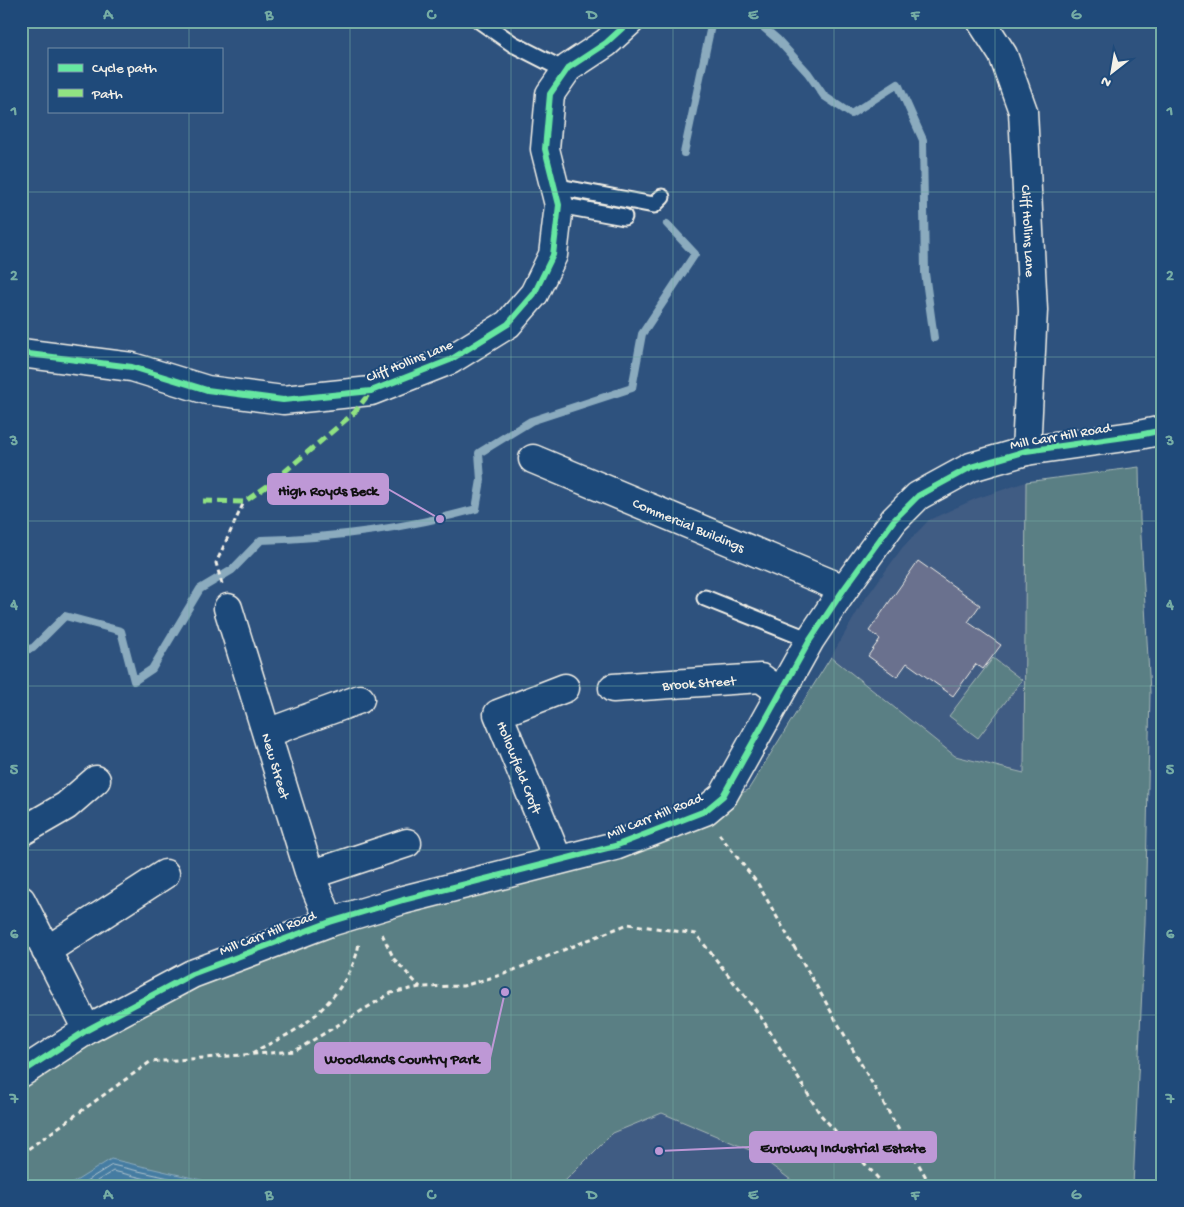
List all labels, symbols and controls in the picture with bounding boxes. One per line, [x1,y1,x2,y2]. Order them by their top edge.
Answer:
text: A [102,7,114,26]
text: B [264,7,274,26]
text: C [426,7,437,26]
text: D [585,7,598,26]
text: E [748,7,759,26]
text: F [910,7,921,26]
text: G [1071,7,1082,26]
legend [48,48,222,112]
north arrow [1086,48,1136,98]
text: Cycle path [92,60,157,78]
text: N [1098,71,1115,91]
text: Path [91,86,123,104]
text: 1 [10,103,17,122]
text: 1 [1166,103,1173,122]
street label: Cliff Hollins Lane [1016,185,1037,278]
text: 2 [10,268,18,287]
text: 2 [1166,268,1174,287]
street label: Cliff Hollins Lane [364,337,456,387]
street label: Mill Carr Hill Road [1009,420,1114,455]
text: 3 [9,433,18,452]
text: 3 [1165,433,1174,452]
callout: High Royds Beck [268,474,388,504]
text: High Royds Beck [278,483,380,501]
street label: Commercial Buildings [629,496,747,558]
text: 4 [9,597,18,616]
text: 4 [1165,597,1174,616]
street label: Brook Street [661,674,738,696]
street label: Hollowfield Croft [491,719,544,818]
street label: New Street [256,731,293,803]
text: 5 [10,762,19,781]
text: 5 [1166,762,1175,781]
street label: Mill Carr Hill Road [605,790,707,844]
street label: Mill Carr Hill Road [217,907,320,961]
text: 6 [10,926,19,945]
text: 6 [1166,926,1175,945]
callout: Woodlands Country Park [315,1043,490,1073]
text: Woodlands Country Park [324,1051,482,1069]
text: 7 [9,1091,19,1110]
text: 7 [1165,1091,1175,1110]
callout: Euroway Industrial Estate [750,1132,936,1162]
text: Euroway Industrial Estate [760,1140,927,1158]
text: A [102,1187,114,1206]
text: B [264,1187,274,1206]
text: C [426,1187,437,1206]
text: D [585,1187,598,1206]
text: E [748,1187,759,1206]
text: F [910,1187,921,1206]
text: G [1071,1187,1082,1206]

